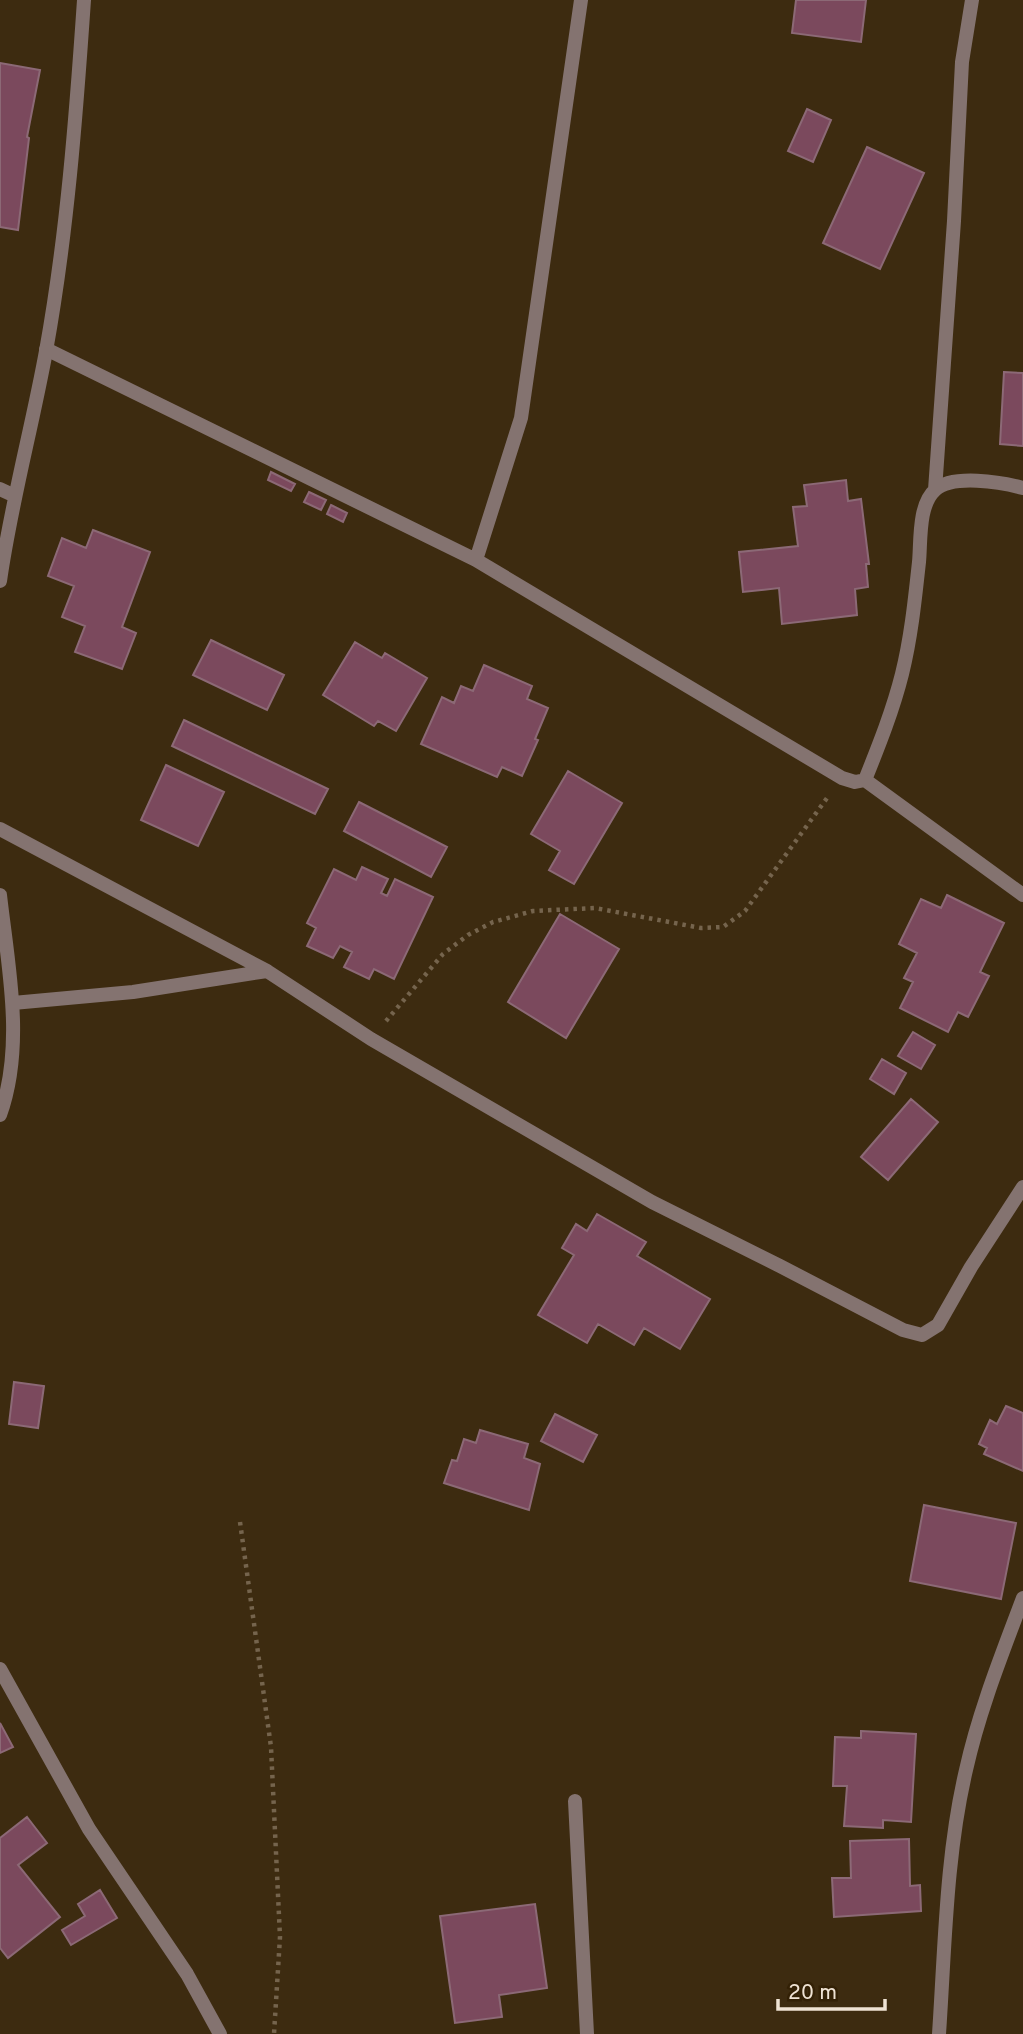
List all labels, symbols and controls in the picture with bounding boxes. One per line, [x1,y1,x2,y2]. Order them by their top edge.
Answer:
scale bar [778,1968,885,2012]
text: 20 m [788,1980,837,2007]

